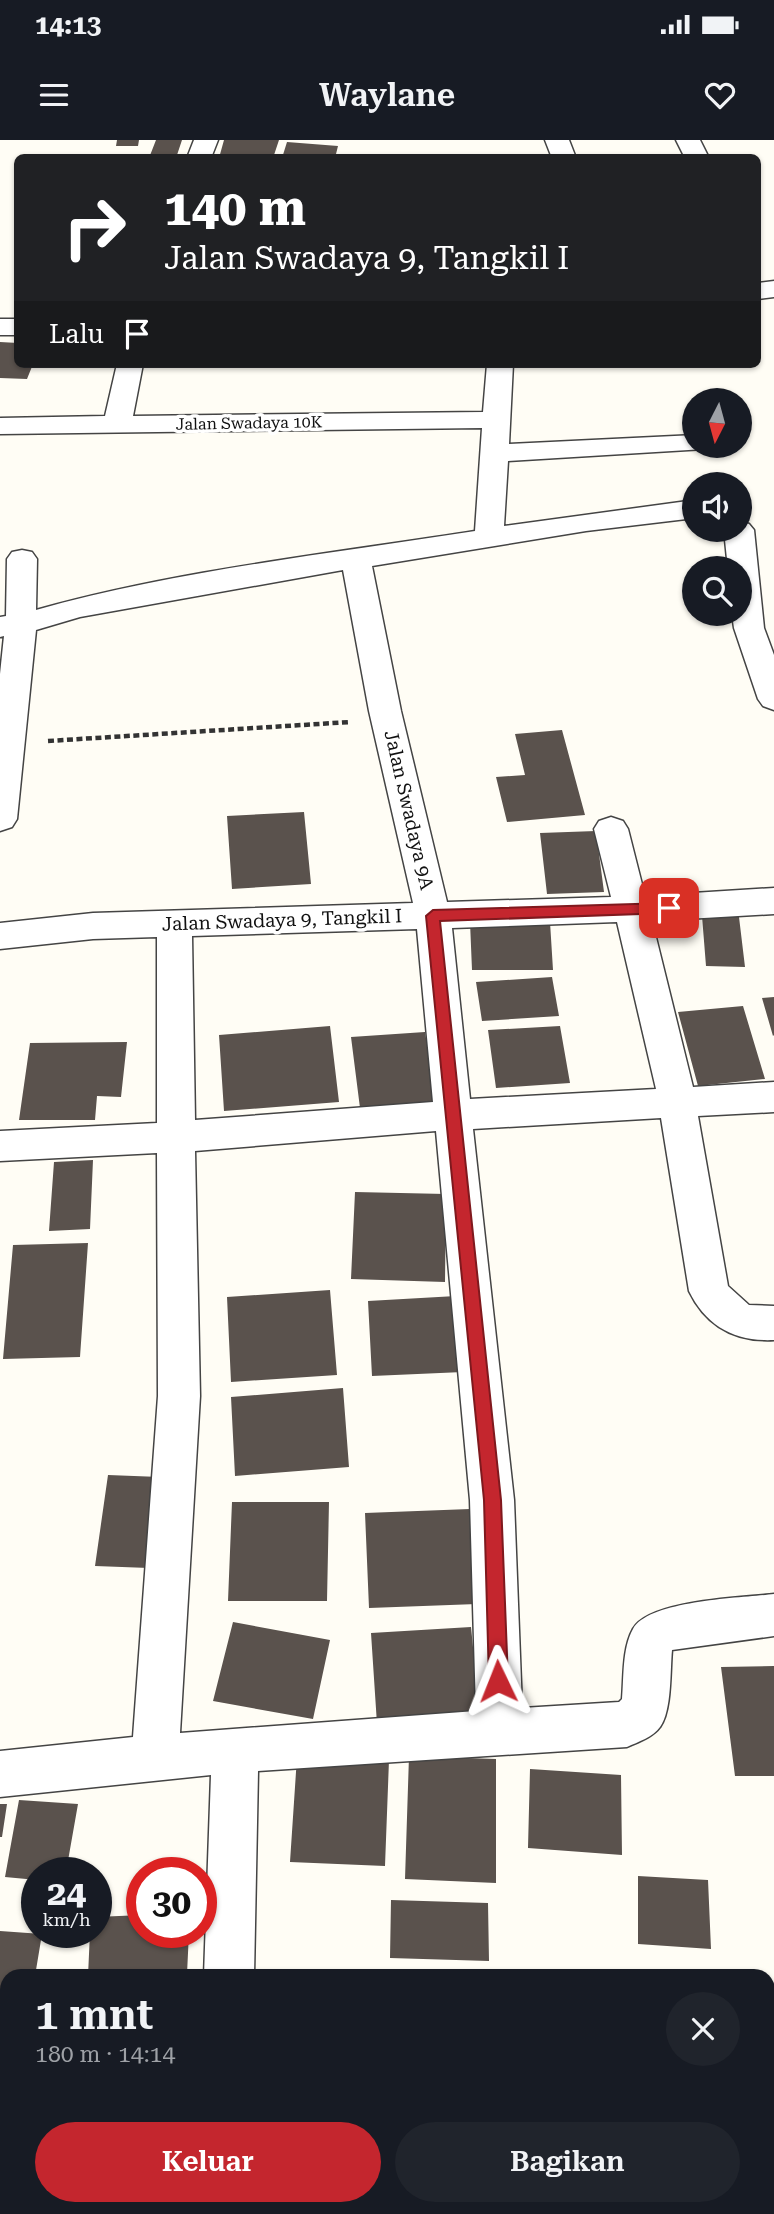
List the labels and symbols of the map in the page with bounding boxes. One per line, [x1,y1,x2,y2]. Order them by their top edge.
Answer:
north arrow [682,388,752,458]
street label: Jalan Swadaya 10K [175,412,323,434]
street label: Jalan Swadaya 9A [379,728,439,893]
pin [639,878,699,938]
street label: Jalan Swadaya 9, Tangkil I [161,904,403,936]
position arrow [461,1644,535,1718]
speed limit sign: 30 [126,1857,217,1948]

